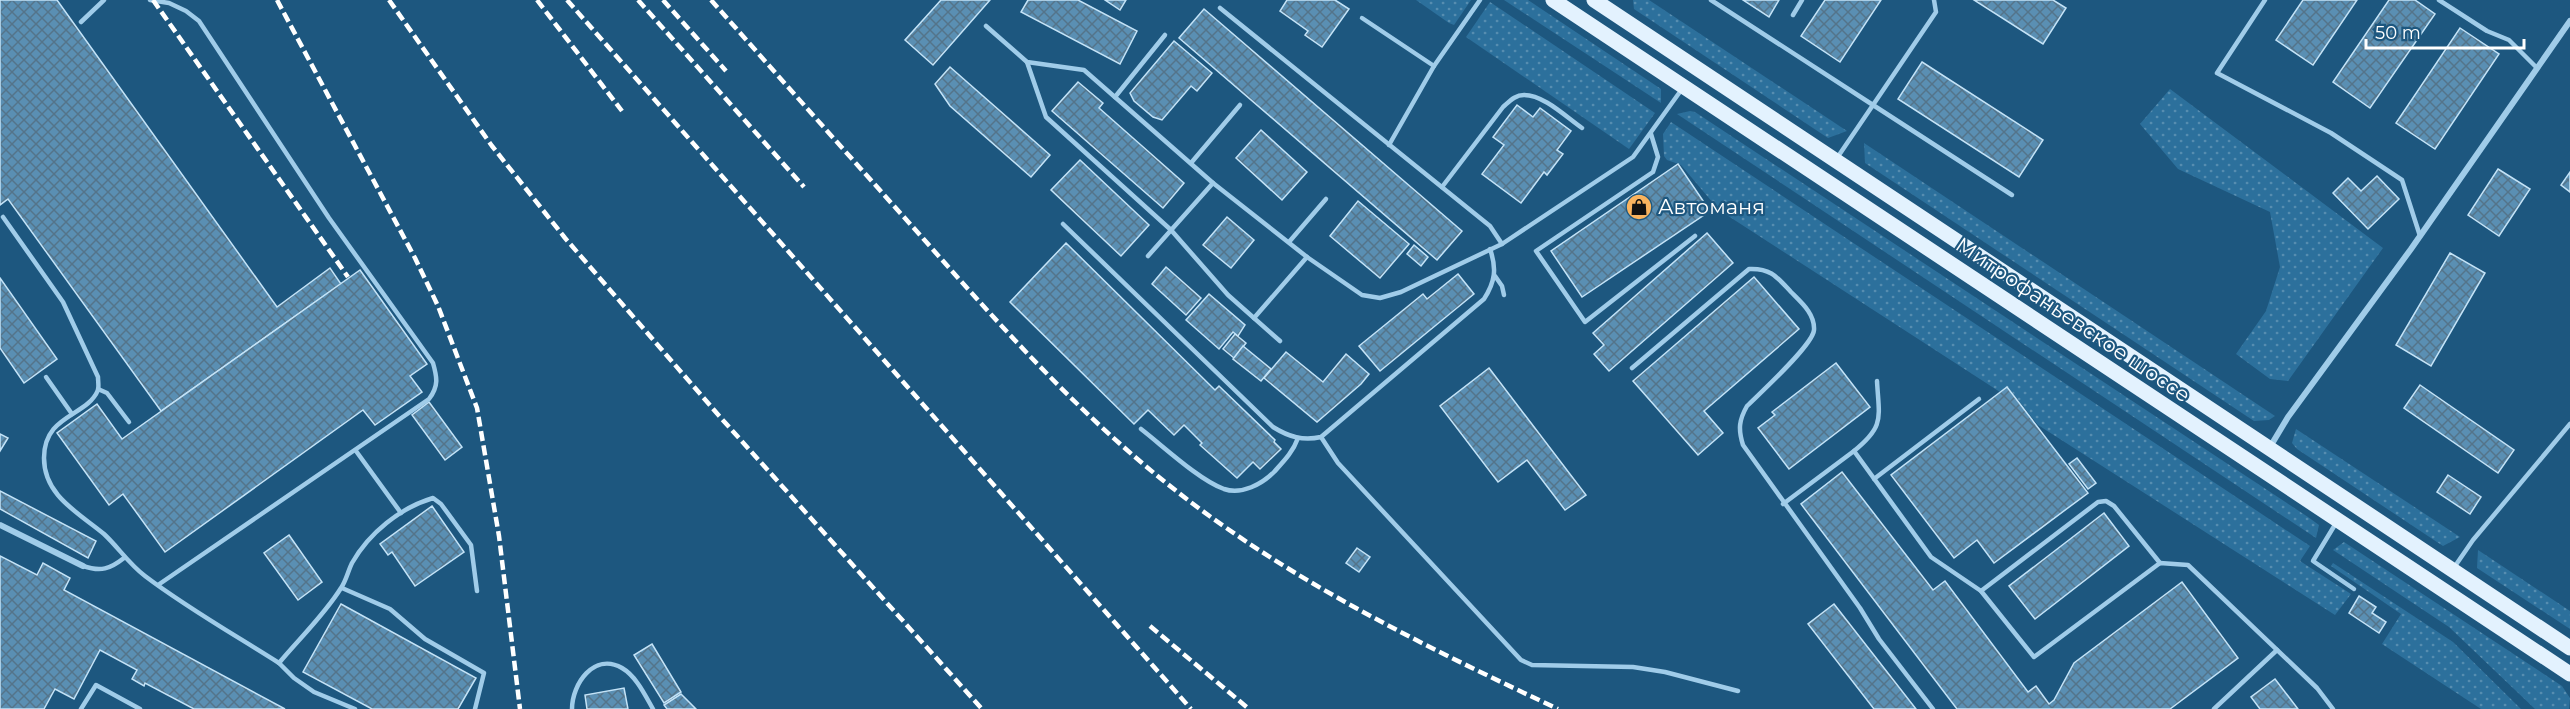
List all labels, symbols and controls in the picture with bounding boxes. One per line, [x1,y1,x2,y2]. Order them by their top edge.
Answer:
scale bar [2366,12,2524,50]
text: 50 m [2375,22,2421,44]
shop icon: Автоманя [1624,192,1654,222]
place label: Автоманя [1658,194,1765,219]
street label: Митрофаньевское шоссе [1951,232,2195,408]

